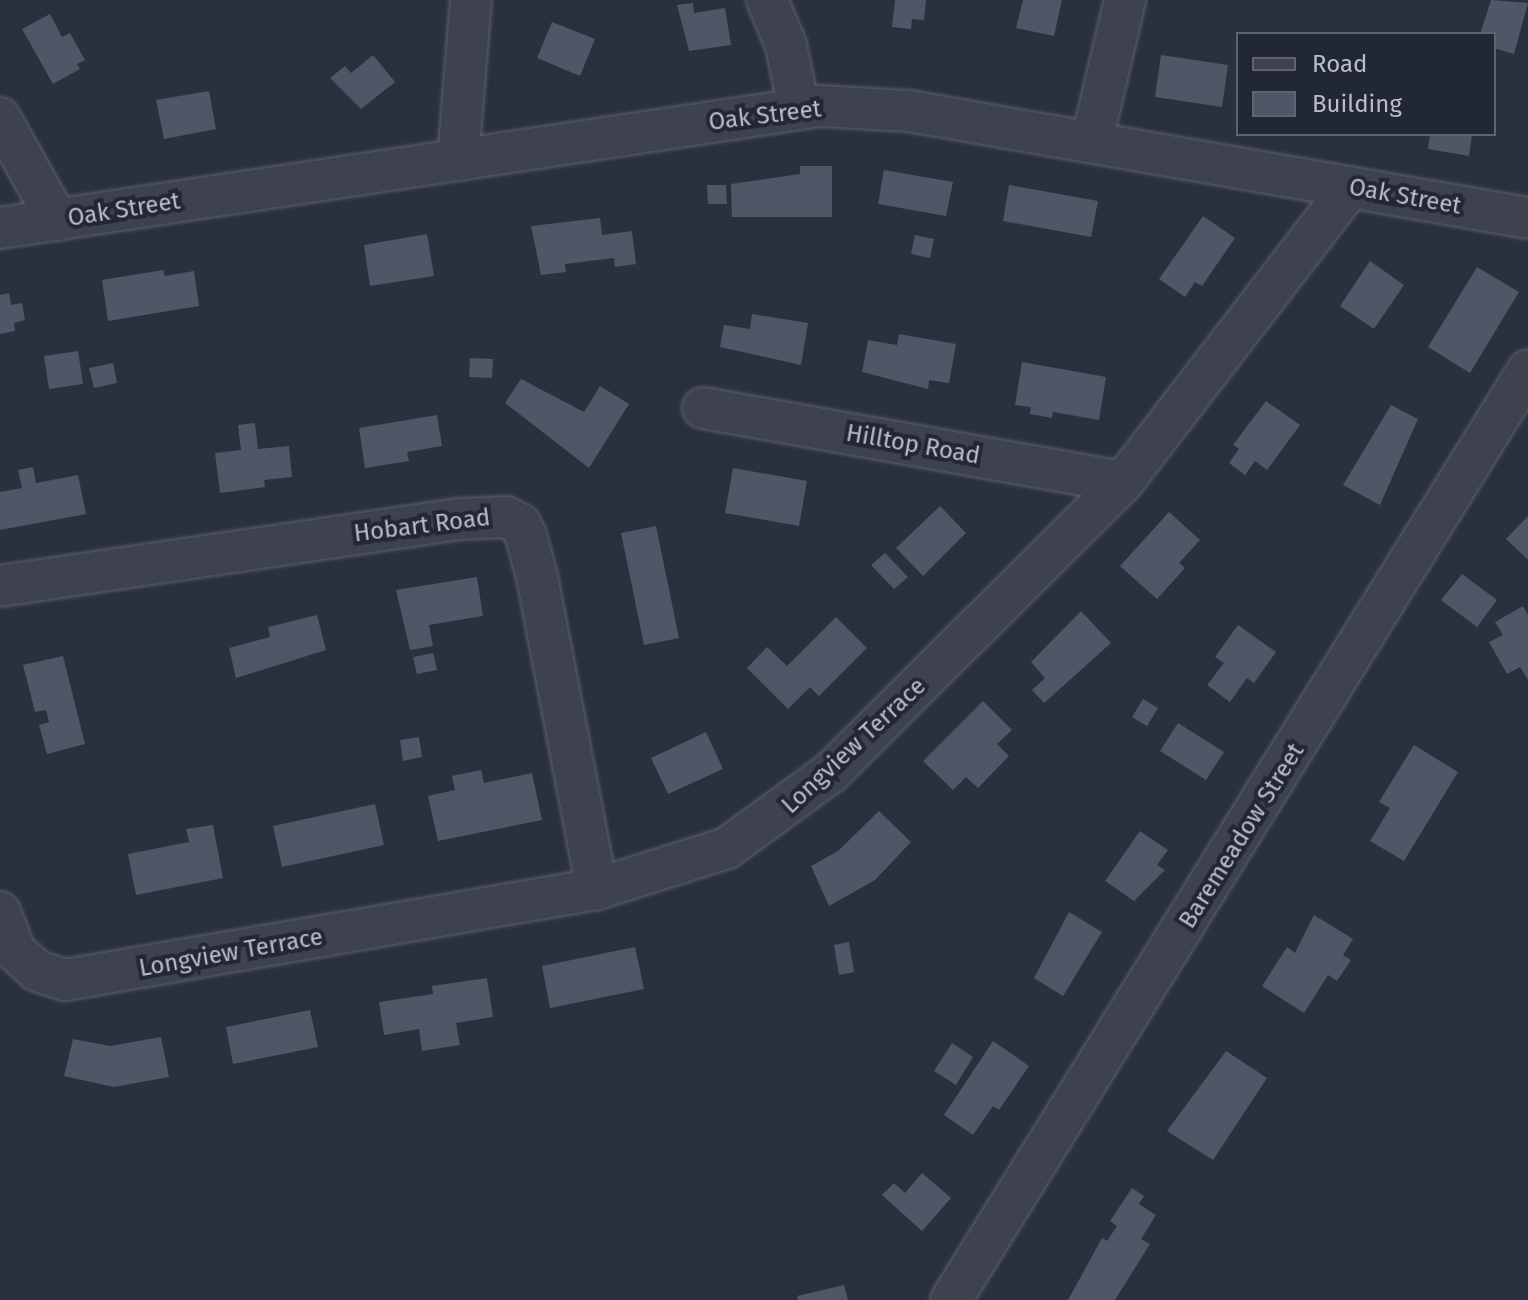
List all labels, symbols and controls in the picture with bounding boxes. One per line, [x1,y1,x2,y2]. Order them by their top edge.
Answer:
legend [1236,32,1496,136]
text: Road [1312,50,1367,78]
text: Building [1312,90,1402,118]
street label: Oak Street [707,95,823,137]
street label: Oak Street [1347,173,1463,221]
street label: Oak Street [66,187,182,233]
street label: Hilltop Road [844,419,982,471]
street label: Hobart Road [352,503,492,549]
street label: Longview Terrace [776,672,932,820]
street label: Baremeadow Street [1173,738,1311,934]
street label: Longview Terrace [137,923,325,983]

